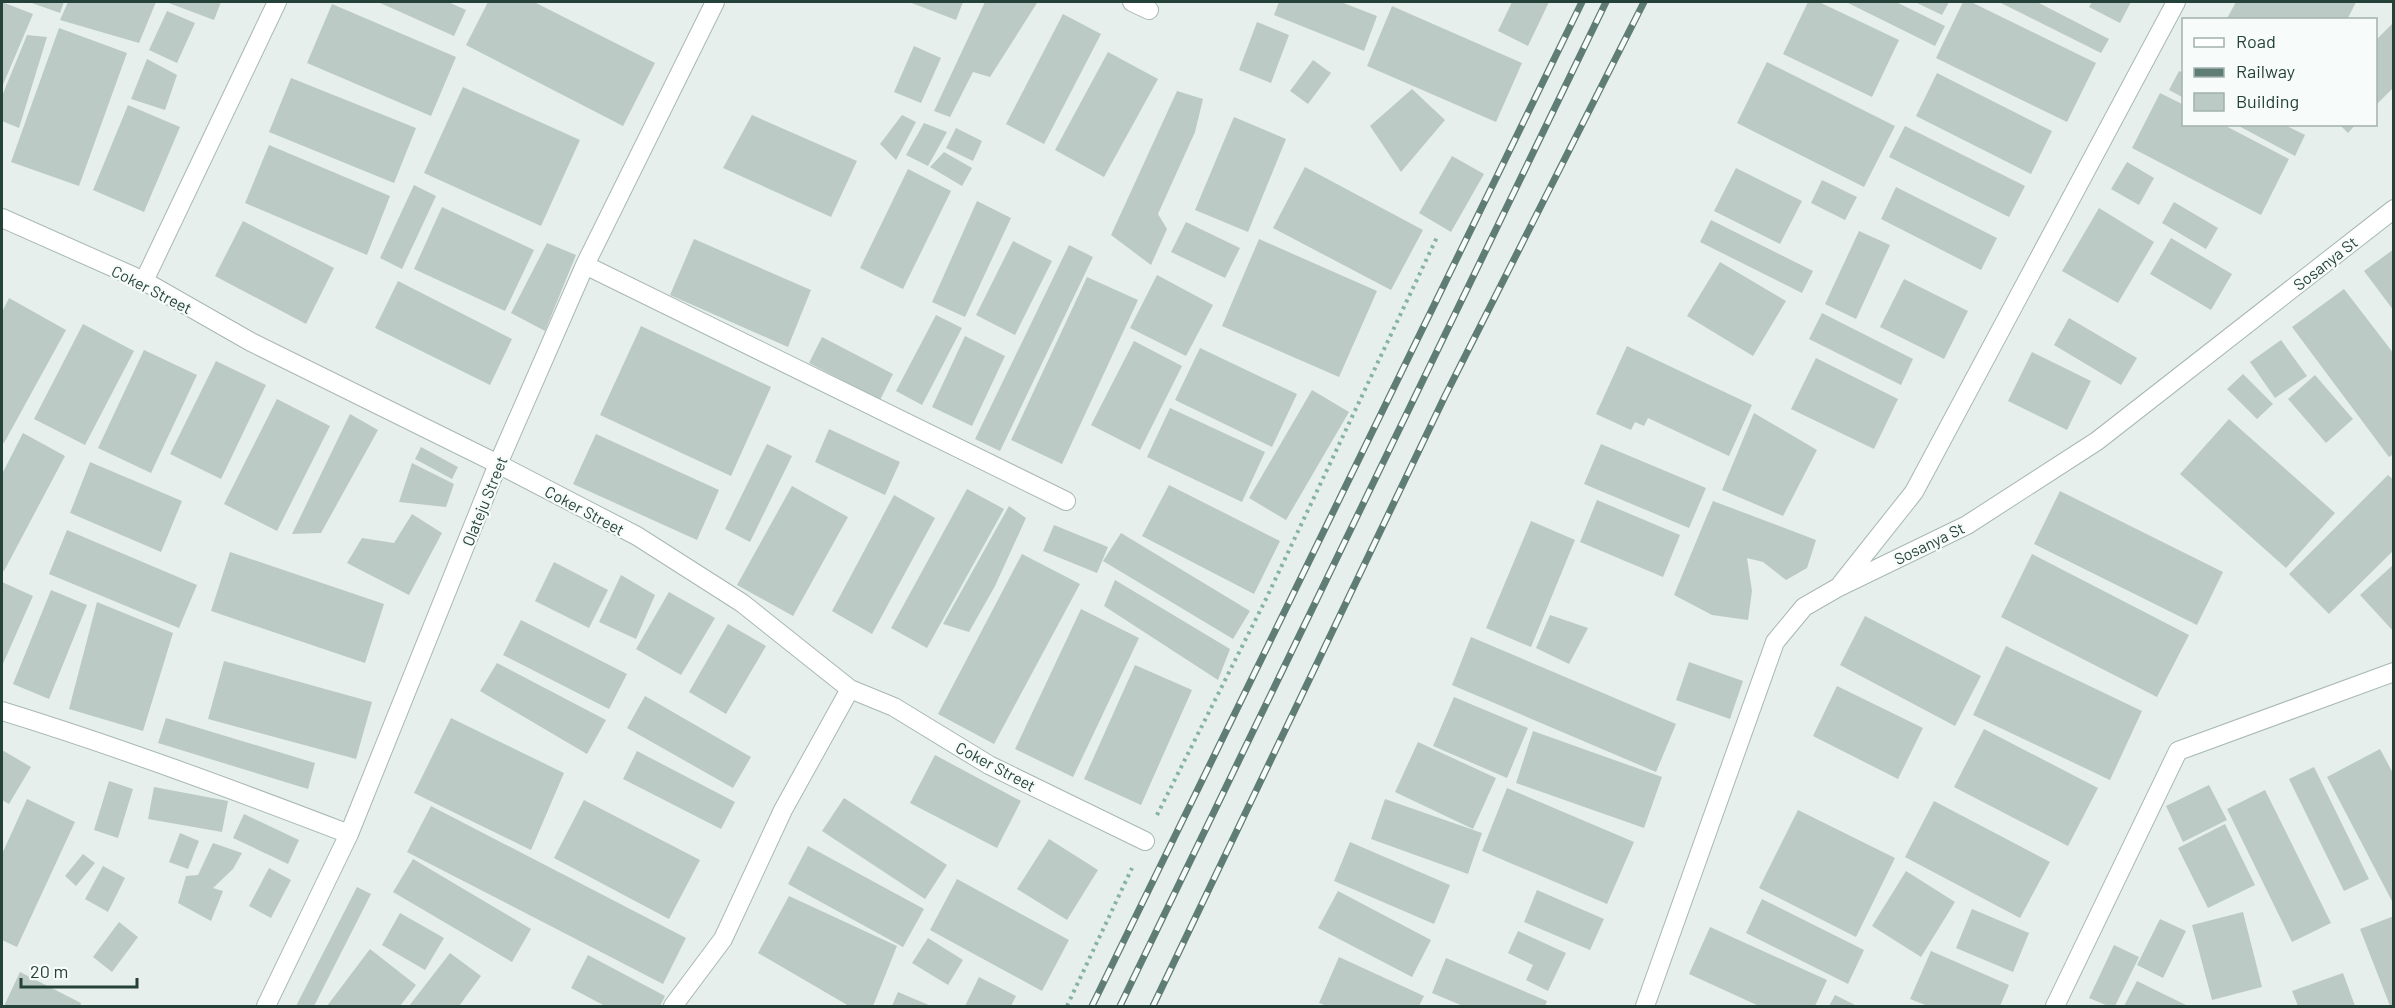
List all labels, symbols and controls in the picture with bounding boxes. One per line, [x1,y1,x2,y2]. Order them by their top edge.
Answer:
legend [2182,18,2377,126]
text: Road [2236,30,2276,52]
text: Railway [2236,60,2295,82]
text: Building [2236,90,2299,112]
street label: Sosanya St [2289,232,2361,294]
street label: Coker Street [109,261,195,317]
street label: Olateju Street [457,453,511,549]
street label: Coker Street [542,481,628,539]
street label: Sosanya St [1891,518,1967,568]
street label: Coker Street [953,737,1039,795]
scale bar [21,951,136,989]
text: 20 m [30,960,68,982]

